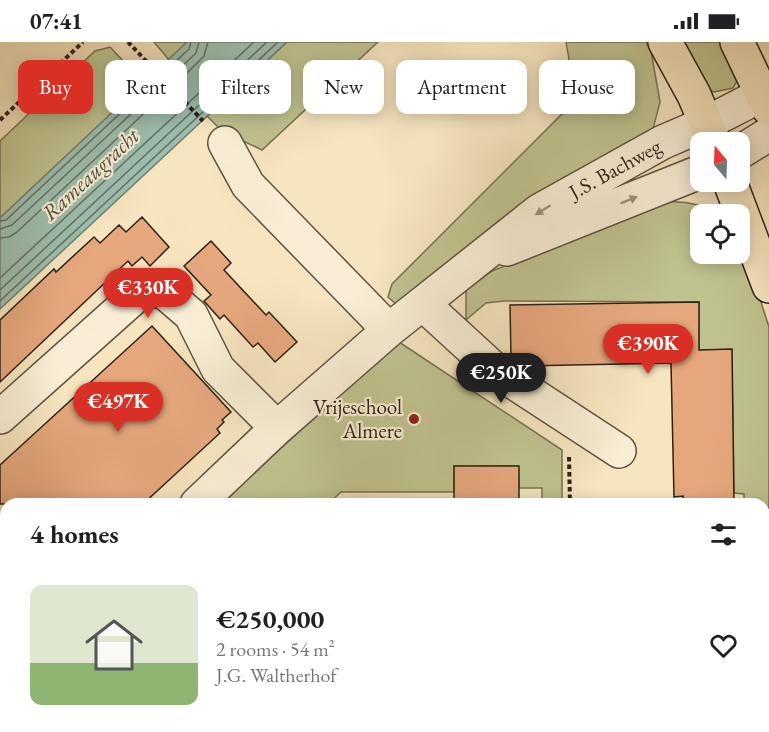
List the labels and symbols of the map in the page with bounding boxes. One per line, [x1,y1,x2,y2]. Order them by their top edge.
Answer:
water label: Rameaugracht [35,121,146,227]
street label: J.S. Bachweg [562,132,666,206]
north arrow [690,132,750,192]
one-way arrow [621,195,639,205]
one-way arrow [535,204,551,215]
pin: €330K [106,268,190,319]
pin: €390K [606,324,690,375]
pin: €250K [459,353,543,404]
pin: €497K [76,382,160,433]
place label: Vrijeschool Almere [313,393,402,444]
marker: Vrijeschool Almere [407,412,421,426]

